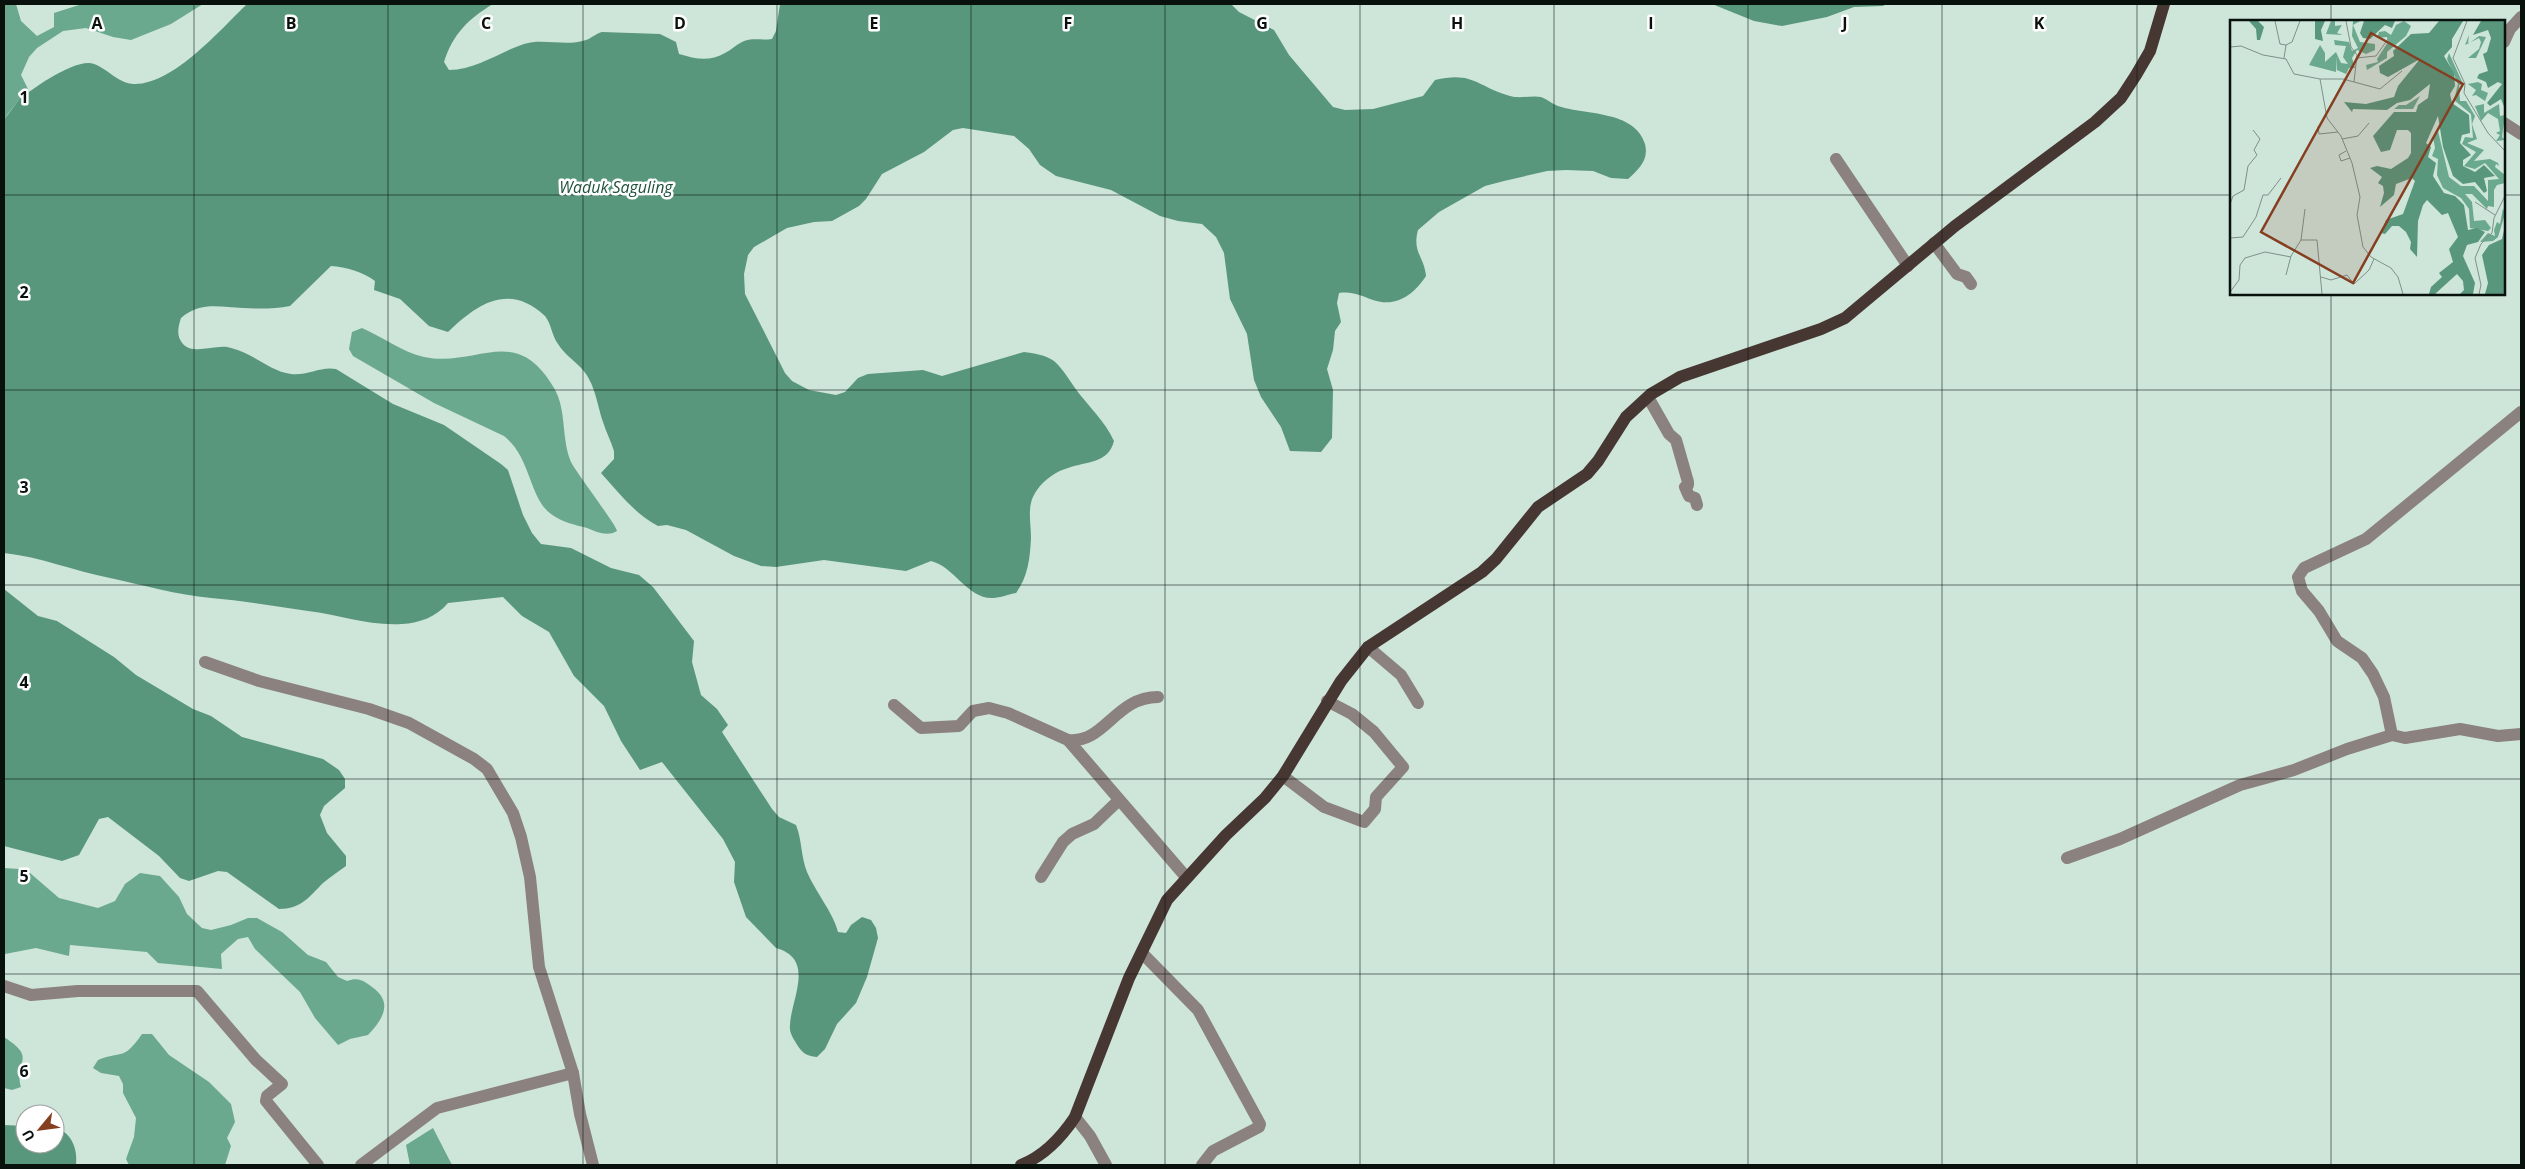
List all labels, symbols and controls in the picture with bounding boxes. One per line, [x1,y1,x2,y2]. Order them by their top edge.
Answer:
text: A [91,12,103,34]
text: B [286,12,296,34]
text: C [481,12,491,34]
text: D [674,12,686,34]
text: E [870,12,879,34]
text: F [1064,12,1072,34]
text: G [1256,12,1268,34]
text: H [1451,12,1463,34]
text: I [1648,12,1654,34]
text: J [1840,12,1848,34]
text: K [2034,12,2045,34]
inset map [2230,20,2505,295]
text: 1 [19,86,29,108]
water label: Waduk Saguling [559,176,673,198]
text: 2 [19,281,29,303]
text: 3 [19,476,29,498]
text: 4 [19,671,29,693]
text: 5 [19,865,29,887]
text: 6 [19,1060,29,1082]
north arrow [15,1104,65,1154]
text: U [17,1126,39,1145]

